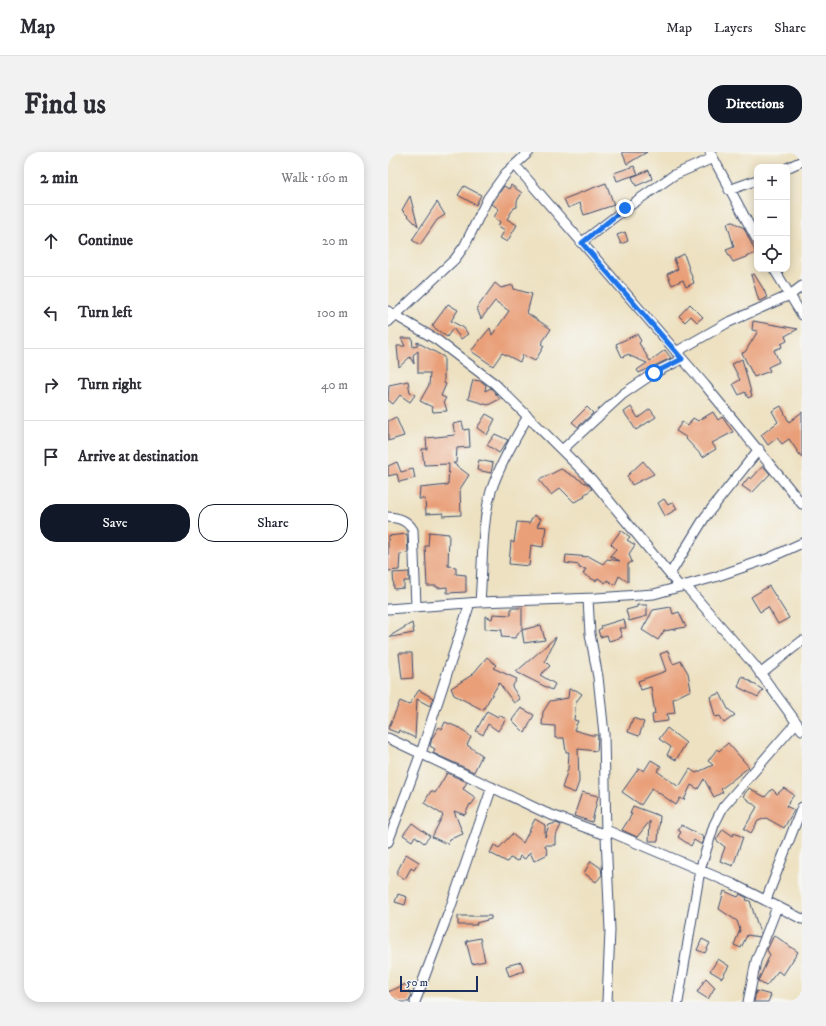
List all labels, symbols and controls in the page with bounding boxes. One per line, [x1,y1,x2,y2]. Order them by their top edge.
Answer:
text: Map [20,16,55,39]
text: Map [666,19,692,37]
text: Layers [714,19,752,37]
text: Share [774,19,806,37]
button: Directions [708,85,802,123]
text: Find us [24,87,106,122]
map controls [754,164,790,272]
button: + [754,164,790,200]
text: 2 min [40,167,78,189]
text: Walk · 160 m [281,170,348,186]
route end [616,199,634,217]
button: − [754,200,790,236]
icon: ahead [40,230,62,252]
text: Continue [78,231,133,250]
text: 20 m [322,233,348,249]
button: locate [754,236,790,272]
icon: left [40,302,62,324]
text: Turn left [78,303,132,322]
text: 100 m [317,305,348,321]
route start [645,364,663,382]
icon: right [40,374,62,396]
text: Turn right [78,375,141,394]
text: 40 m [321,377,348,393]
icon: arrive [40,446,62,468]
text: Arrive at destination [78,447,198,466]
button: Save [40,504,190,542]
button: Share [198,504,348,542]
scale bar [400,974,478,993]
text: 50 m [406,976,428,990]

